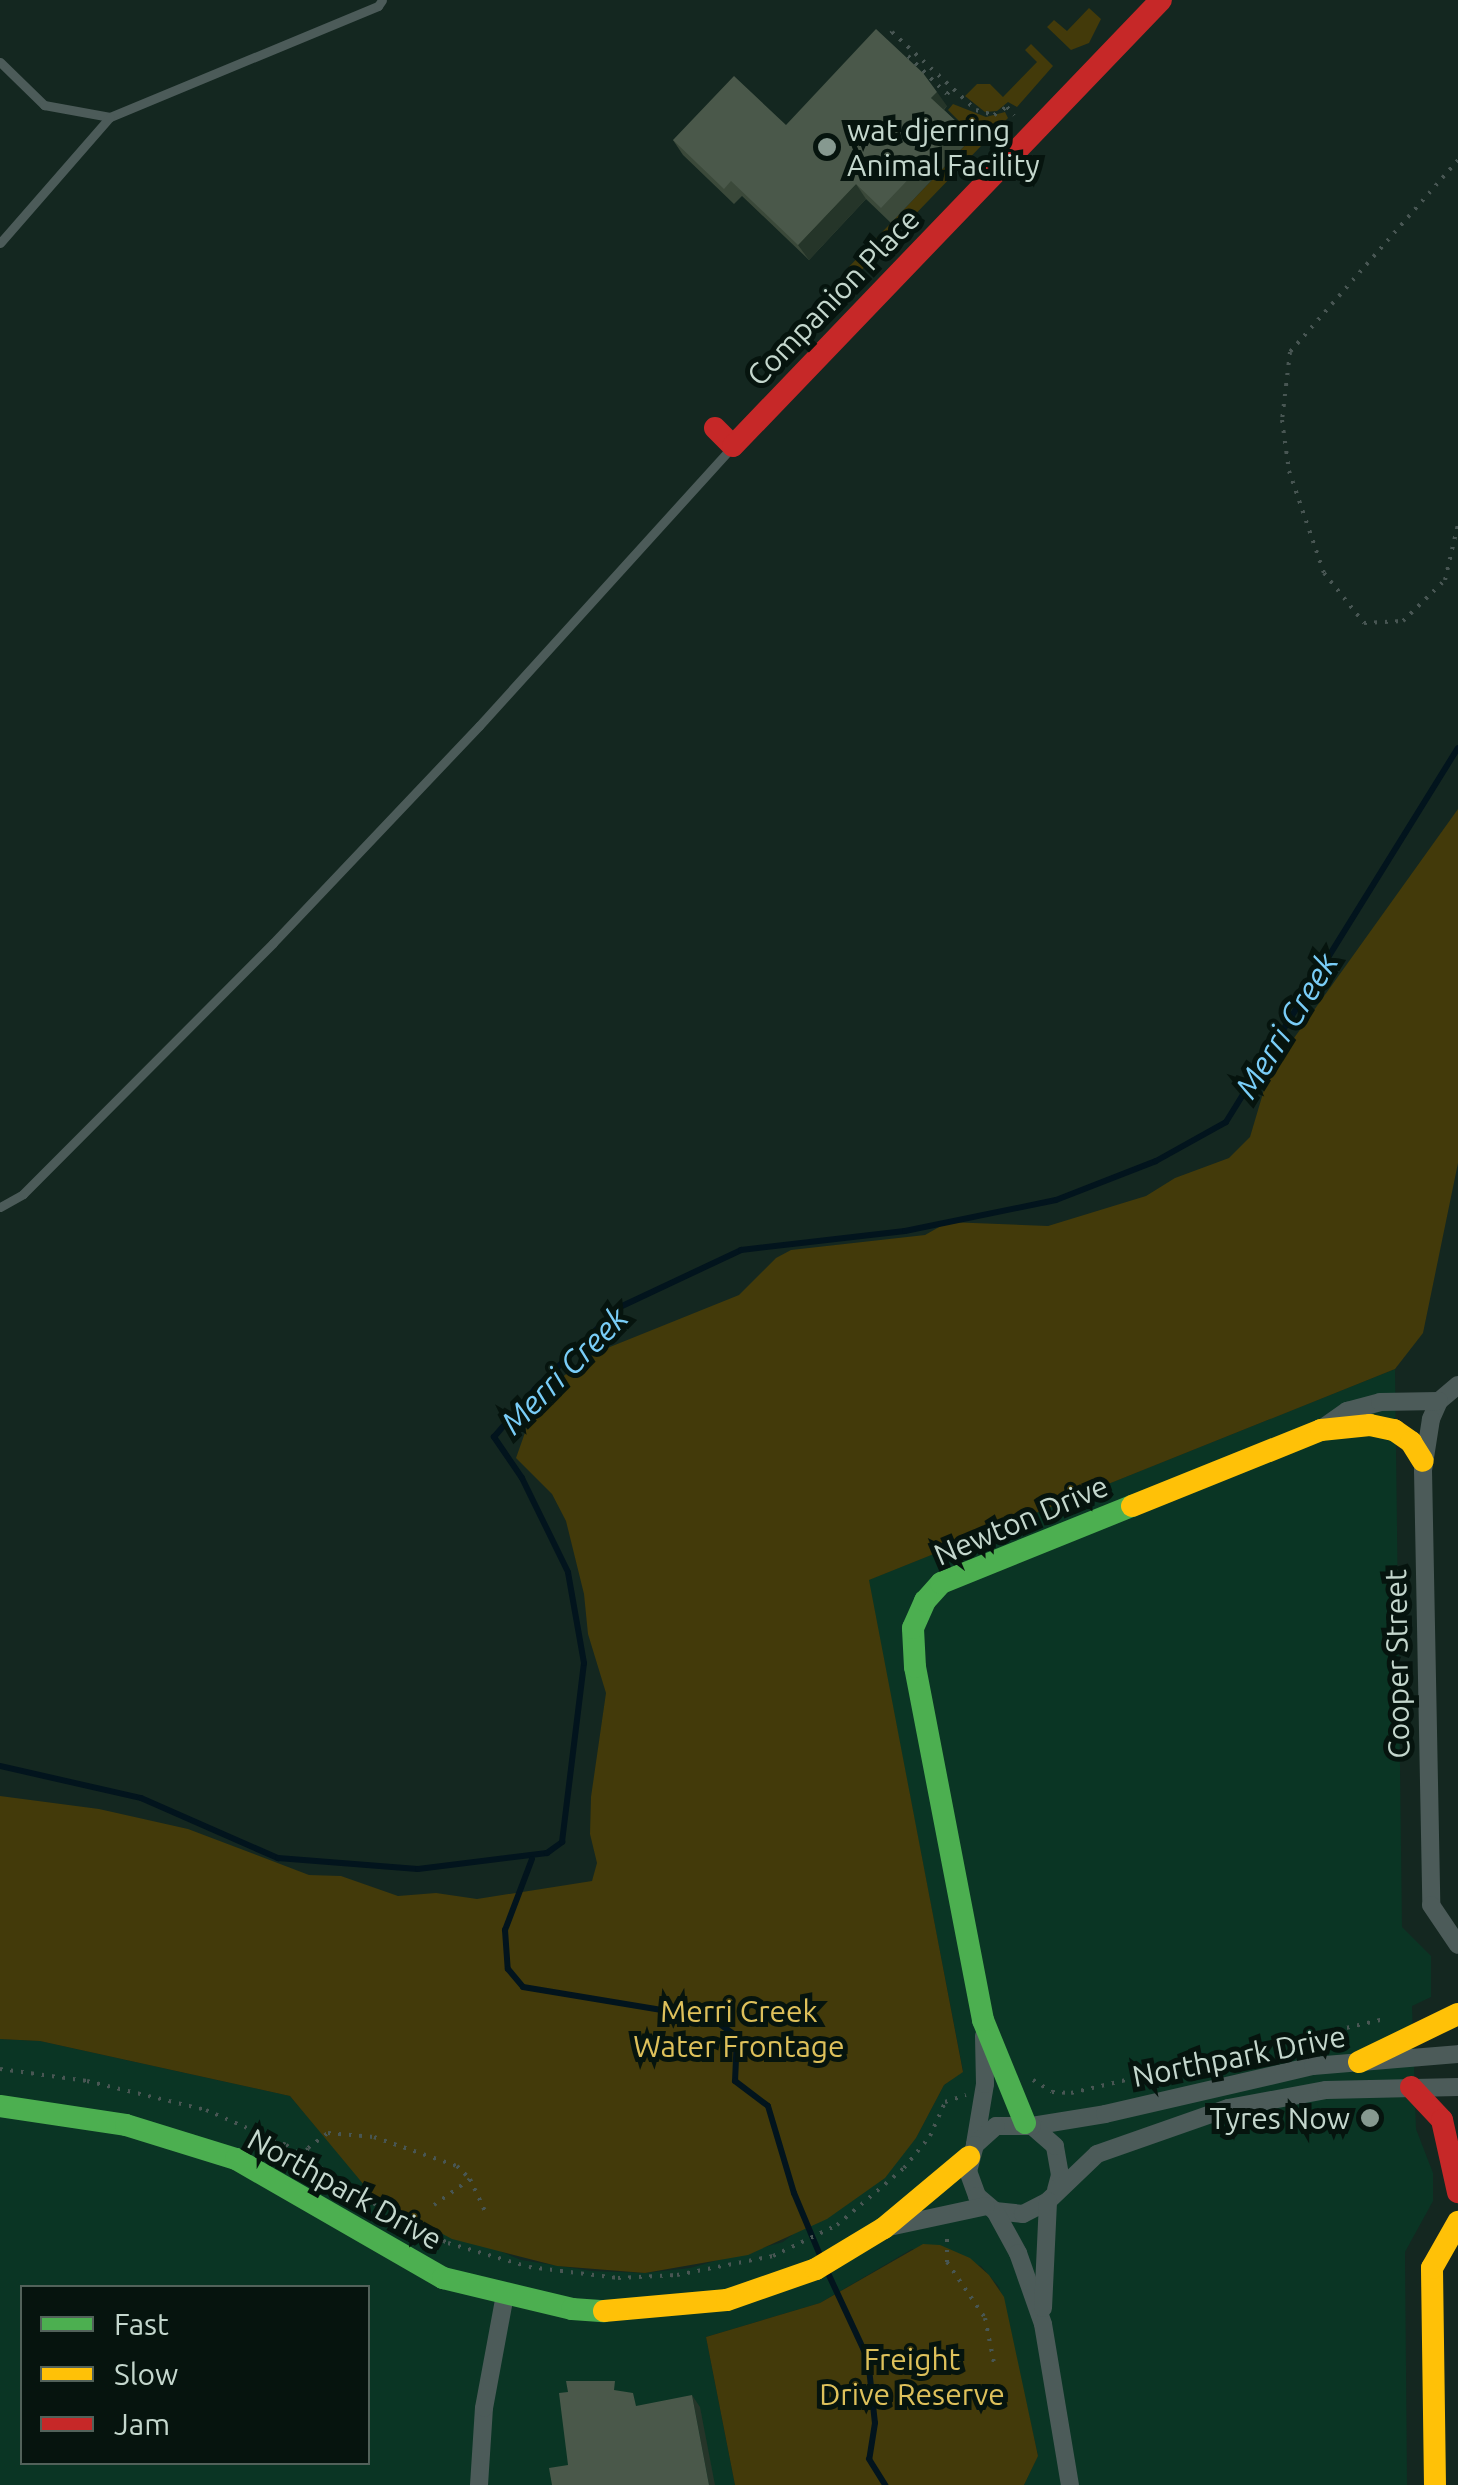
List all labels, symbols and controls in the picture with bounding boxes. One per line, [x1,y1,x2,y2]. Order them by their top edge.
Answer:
place label: wat djerring Animal Facility [847,112,1040,182]
marker: wat djerring Animal Facility [816,136,838,158]
street label: Companion Place [739,201,927,393]
water label: Merri Creek [1226,945,1346,1105]
water label: Merri Creek [492,1298,636,1442]
street label: Newton Drive [929,1467,1113,1573]
street label: Cooper Street [1377,1569,1417,1759]
park label: Merri Creek Water Frontage [633,1993,845,2064]
street label: Northpark Drive [1129,2018,1349,2094]
place label: Tyres Now [1209,2100,1350,2136]
marker: Tyres Now [1359,2107,1381,2129]
street label: Northpark Drive [242,2121,448,2257]
legend [20,2285,370,2465]
text: Fast [114,2307,169,2341]
park label: Freight Drive Reserve [819,2341,1005,2412]
text: Slow [114,2357,178,2391]
text: Jam [114,2407,170,2441]

